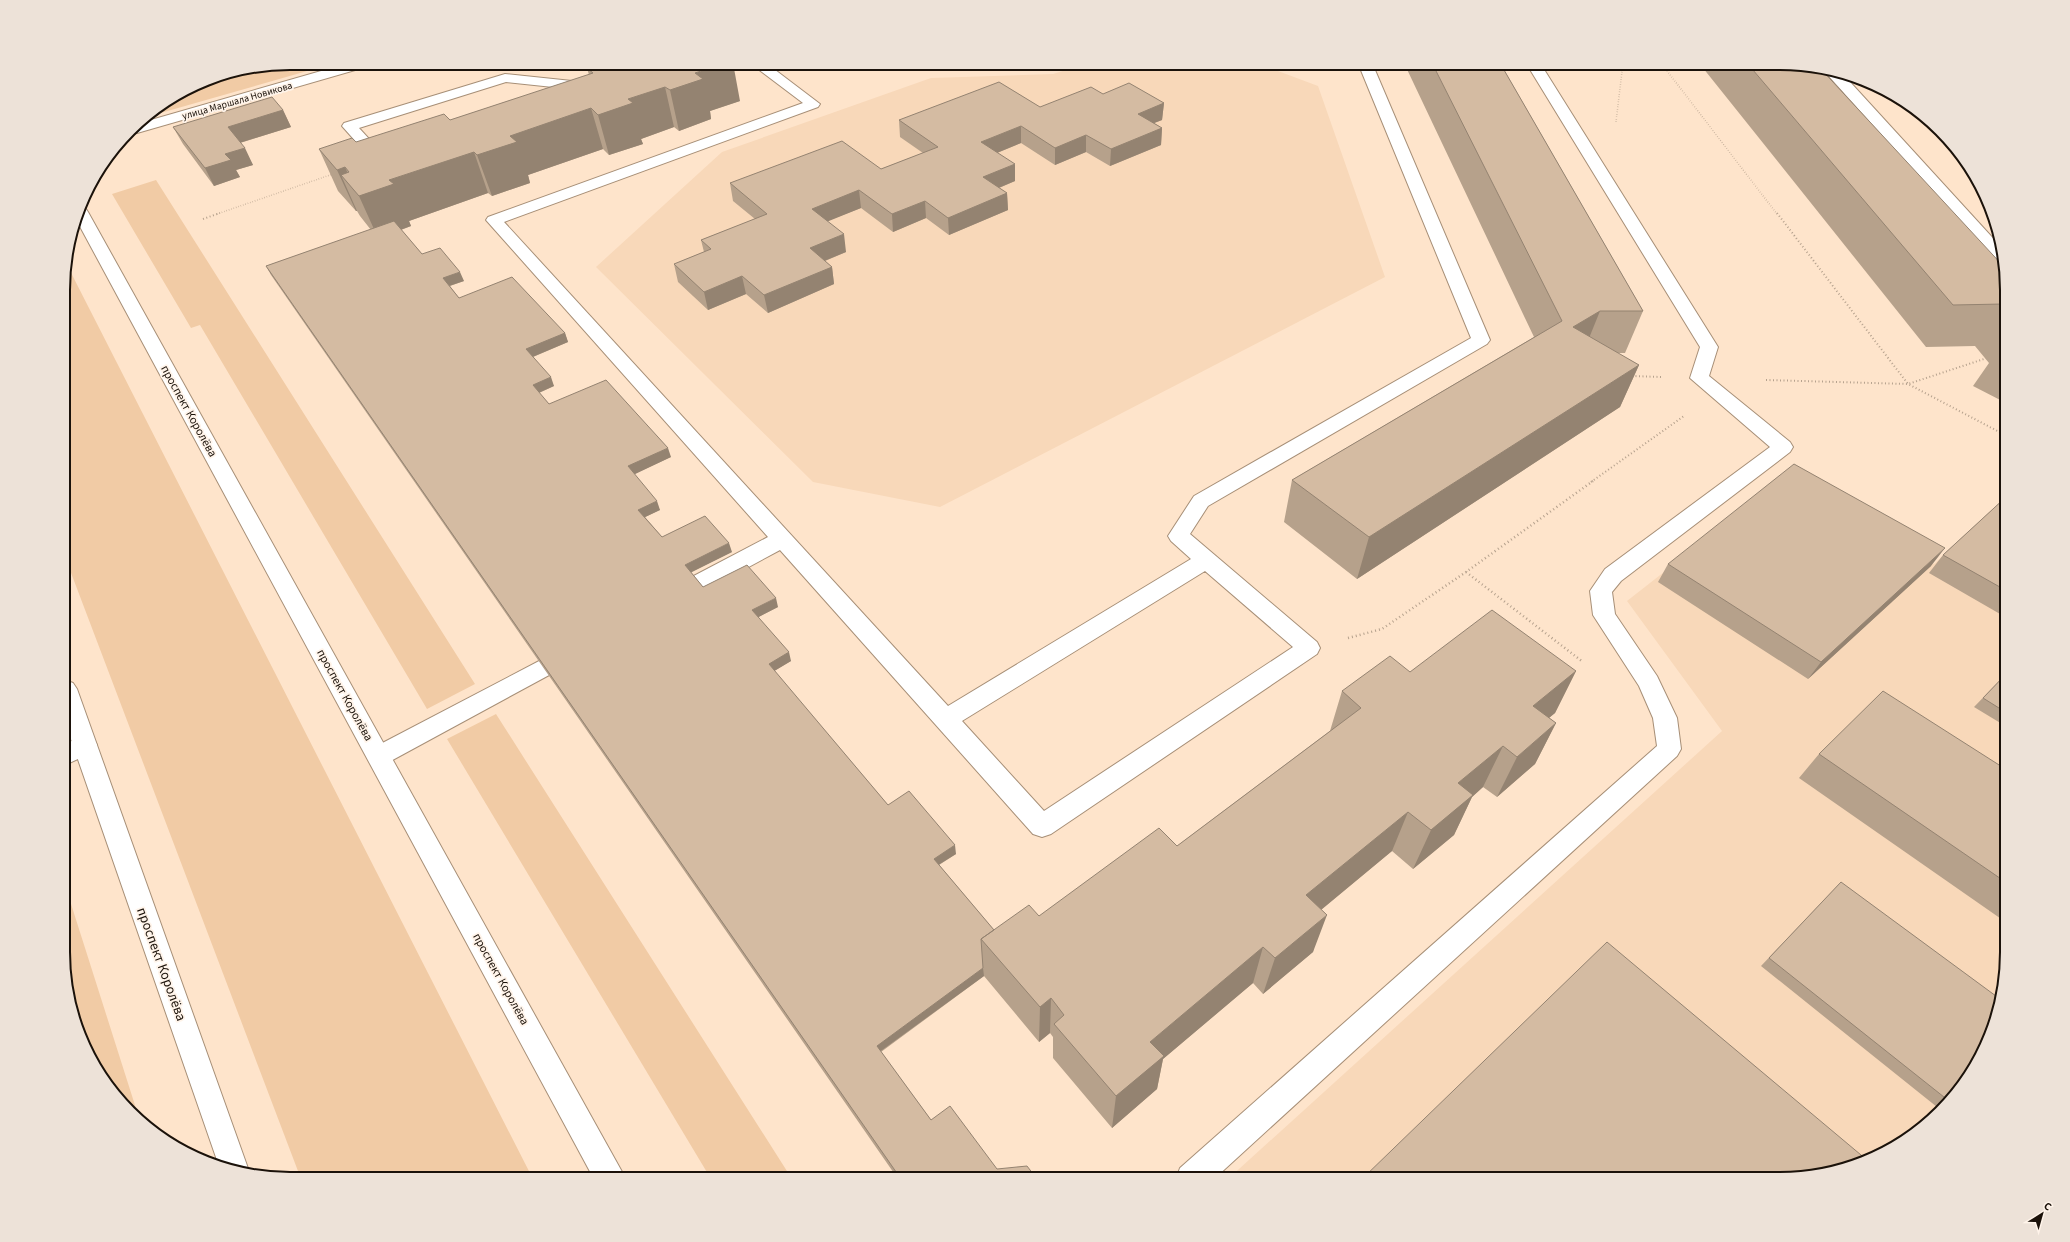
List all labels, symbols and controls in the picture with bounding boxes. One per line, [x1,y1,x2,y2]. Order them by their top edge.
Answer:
street label: улица Маршала Новикова [181,79,294,123]
street label: проспект Королёва [156,362,221,460]
street label: проспект Королёва [312,646,377,744]
street label: проспект Королёва [131,905,191,1024]
street label: проспект Королёва [468,930,533,1028]
north arrow [2022,1194,2062,1234]
text: С [2041,1198,2055,1215]

